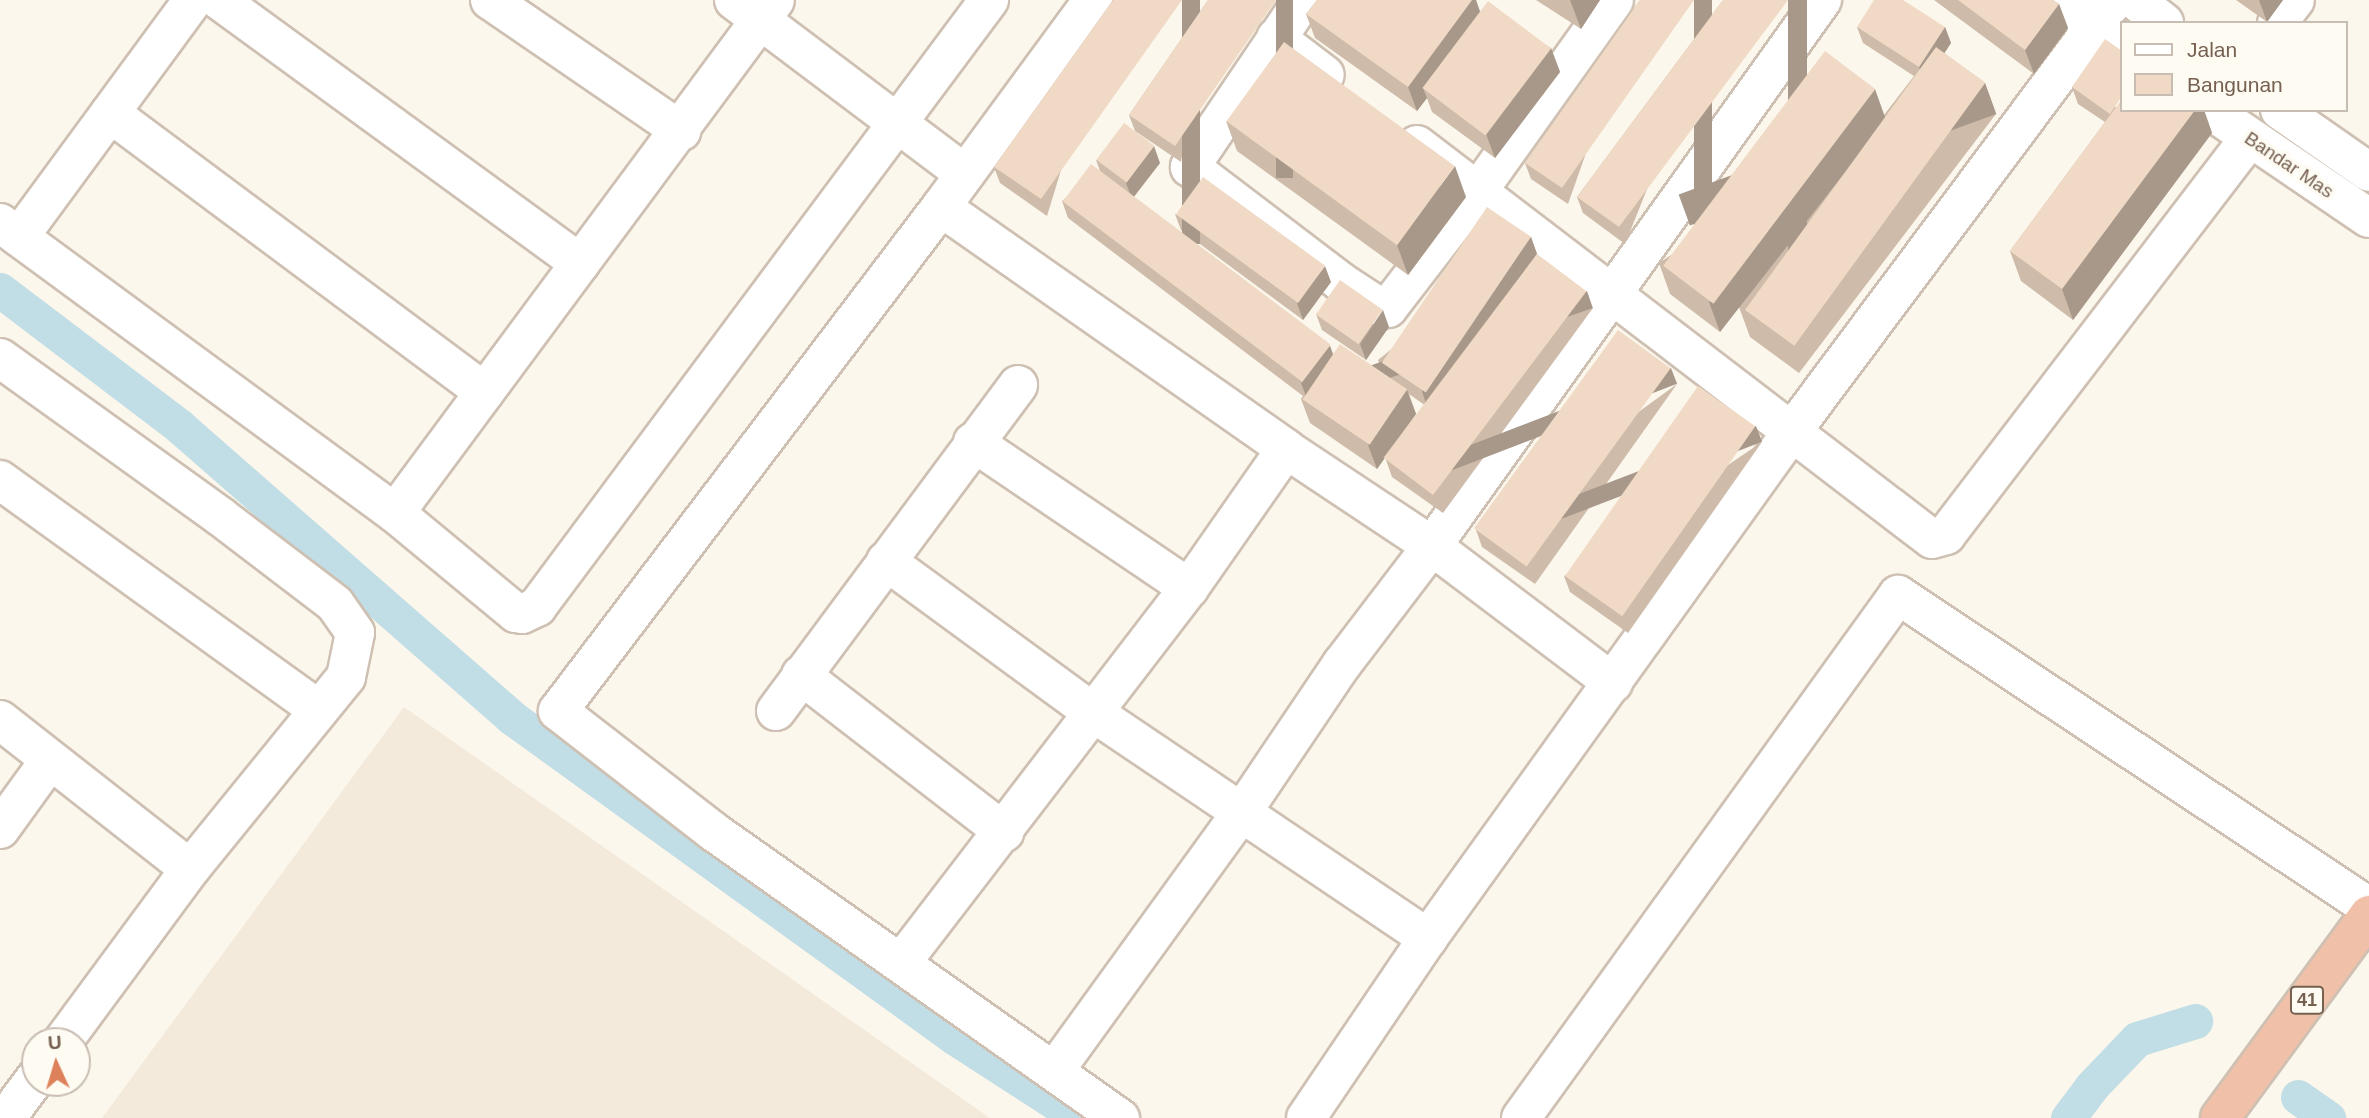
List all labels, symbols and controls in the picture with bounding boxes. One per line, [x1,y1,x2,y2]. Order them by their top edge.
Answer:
legend [2120,21,2348,112]
text: Jalan [2187,38,2237,61]
text: Bangunan [2187,73,2283,96]
street label: Bandar Mas [2240,127,2338,203]
road number: 41 [2290,986,2324,1015]
north arrow [21,1027,91,1097]
text: U [47,1032,62,1054]

